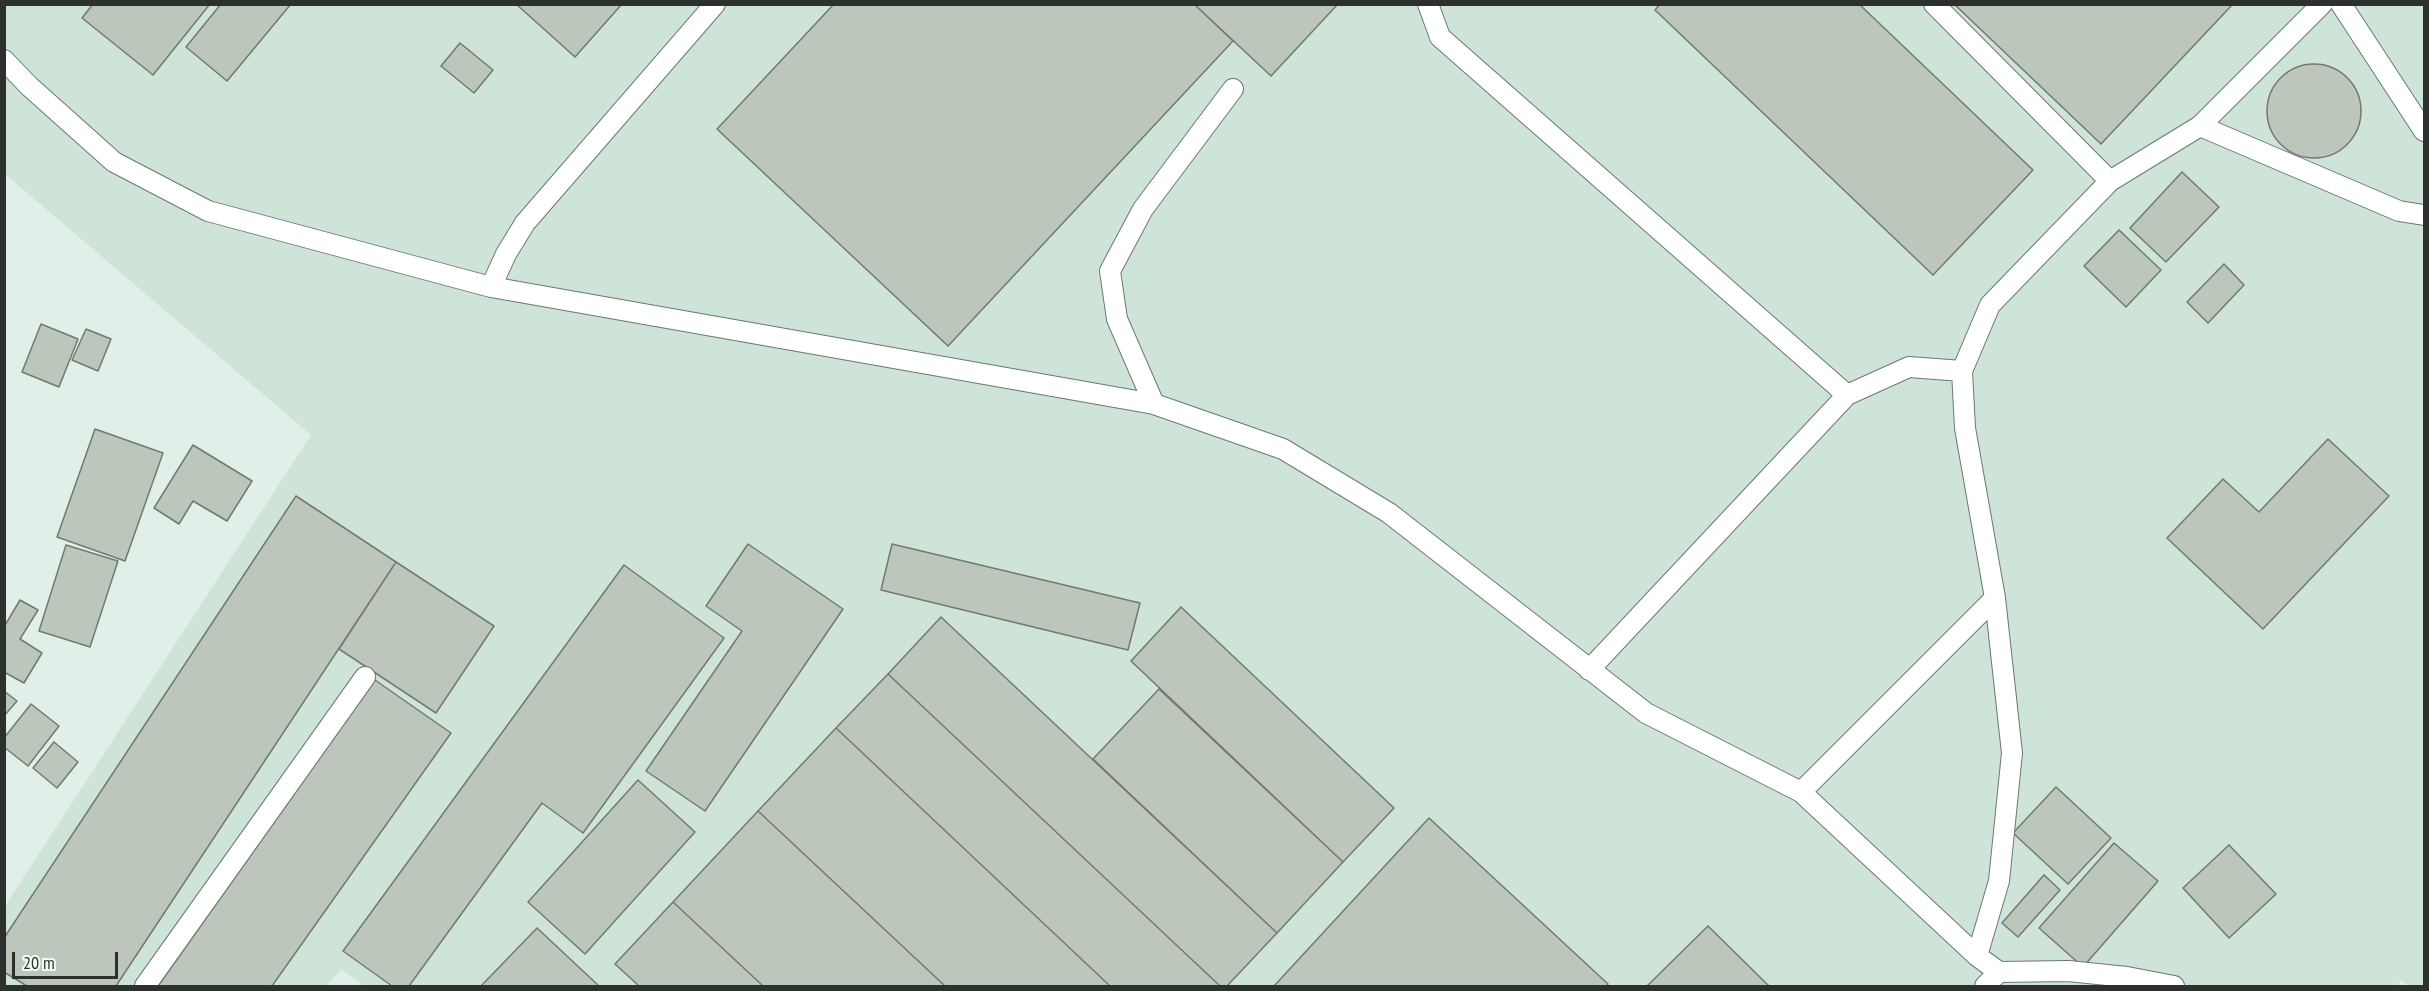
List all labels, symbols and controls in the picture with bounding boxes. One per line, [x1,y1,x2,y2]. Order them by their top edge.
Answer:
scale bar [15,940,122,978]
text: 20 m [23,951,55,974]

